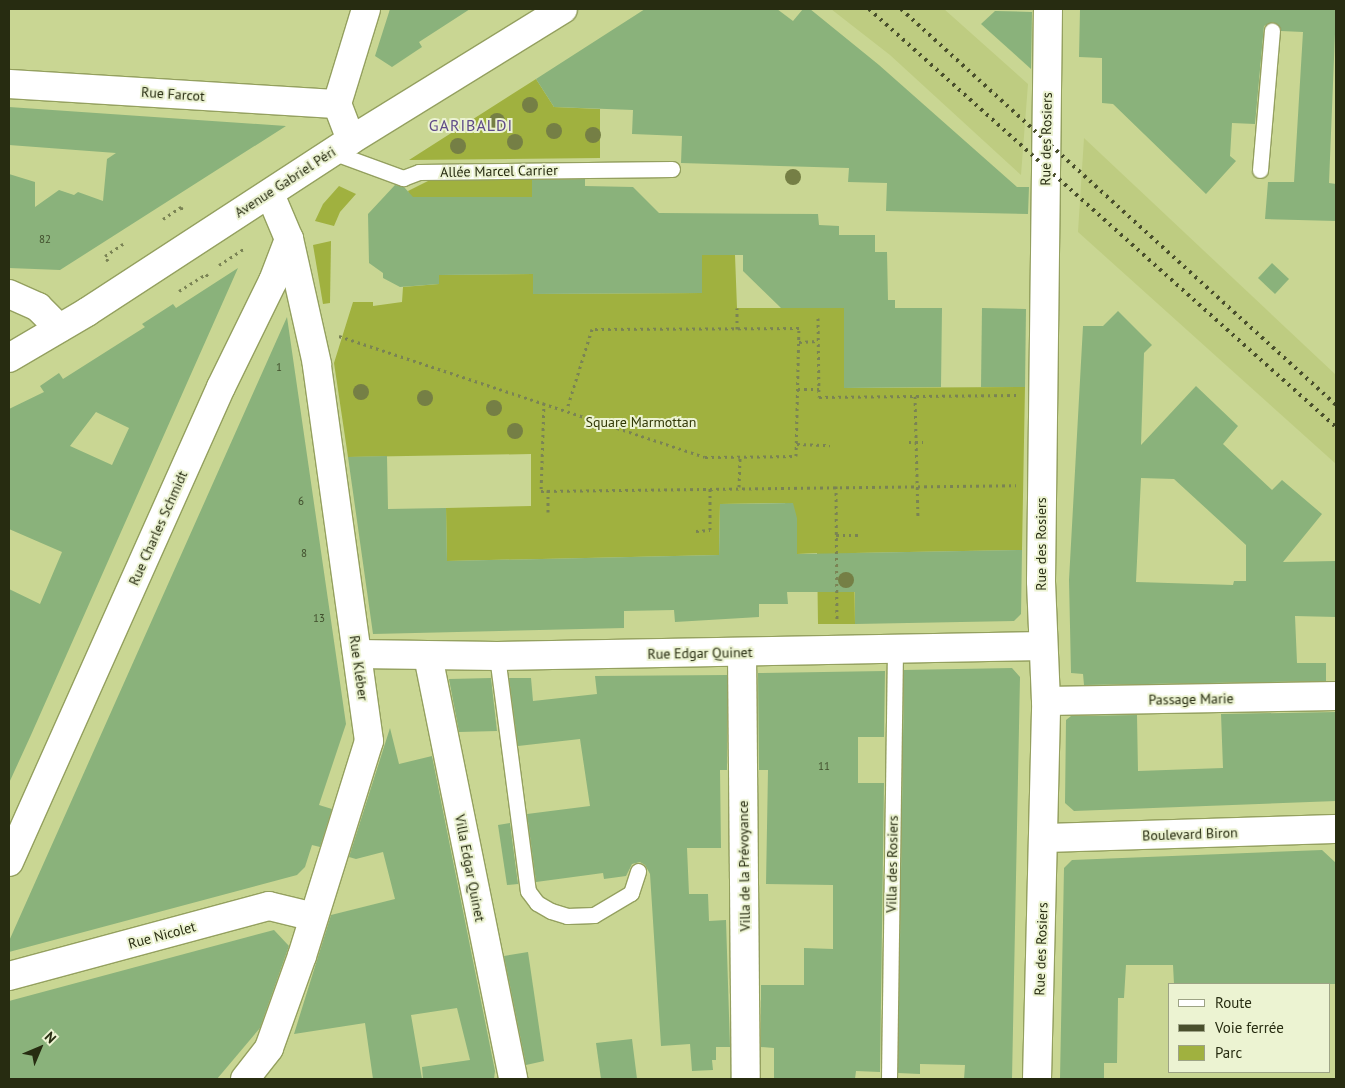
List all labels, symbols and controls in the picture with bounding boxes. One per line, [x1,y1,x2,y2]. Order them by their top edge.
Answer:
street label: Rue Farcot [141,83,205,105]
street label: Rue des Rosiers [1037,92,1055,186]
district label: GARIBALDI [428,115,514,135]
street label: Avenue Gabriel Péri [231,143,339,221]
street label: Allée Marcel Carrier [440,162,558,180]
house number: 82 [39,232,51,246]
house number: 1 [276,360,282,374]
park label: Square Marmottan [586,414,696,430]
street label: Rue Charles Schmidt [125,468,191,588]
house number: 6 [298,494,304,508]
street label: Rue des Rosiers [1033,497,1049,591]
house number: 8 [301,546,307,560]
house number: 13 [313,611,325,625]
street label: Rue Kléber [346,634,372,702]
street label: Rue Edgar Quinet [647,644,753,662]
street label: Passage Marie [1148,690,1234,708]
house number: 11 [818,759,830,773]
street label: Villa de la Prévoyance [734,800,754,932]
street label: Villa Edgar Quinet [451,813,489,923]
street label: Villa des Rosiers [883,815,901,913]
street label: Boulevard Biron [1142,824,1238,844]
street label: Rue des Rosiers [1031,902,1051,996]
street label: Rue Nicolet [126,918,198,952]
legend [1168,983,1330,1073]
text: Route [1215,993,1252,1012]
text: Voie ferrée [1215,1018,1284,1037]
north arrow [15,1023,65,1073]
text: N [41,1028,60,1047]
text: Parc [1215,1043,1242,1062]

